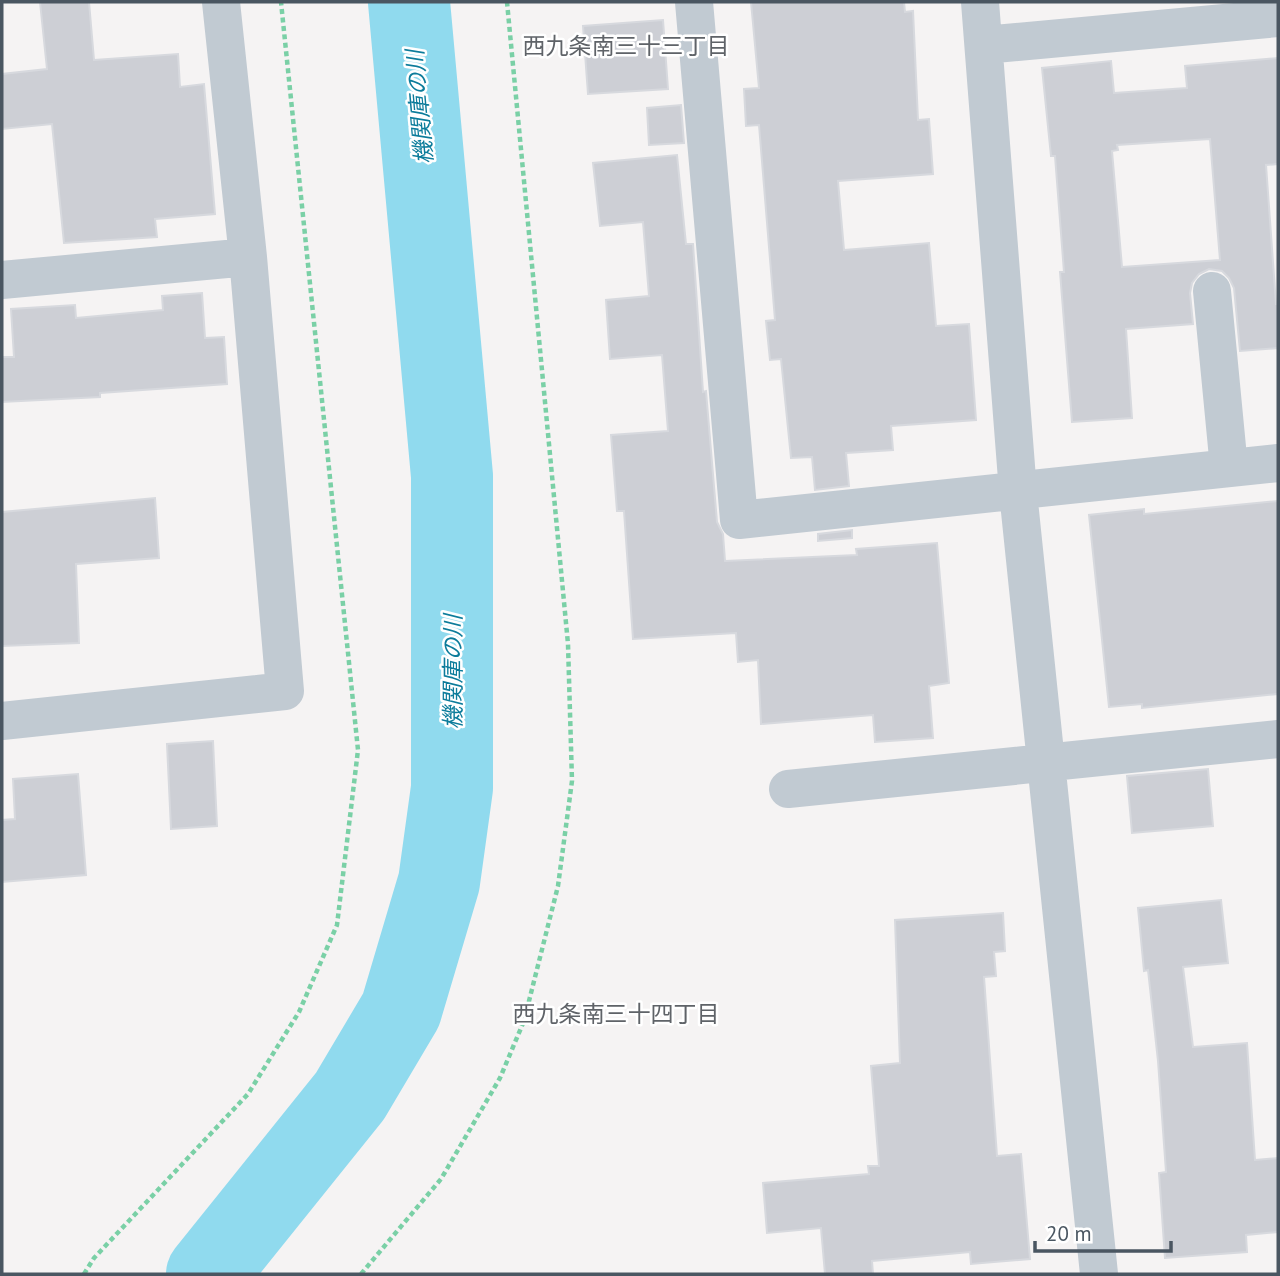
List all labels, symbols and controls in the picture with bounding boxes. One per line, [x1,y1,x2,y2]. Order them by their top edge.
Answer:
district label: 西九条南三十三丁目 [523,31,730,60]
water label: 機関庫の川 [399,45,438,166]
water label: 機関庫の川 [438,612,467,730]
district label: 西九条南三十四丁目 [513,999,720,1028]
scale bar [1035,1210,1172,1254]
text: 20 m [1046,1220,1092,1247]

